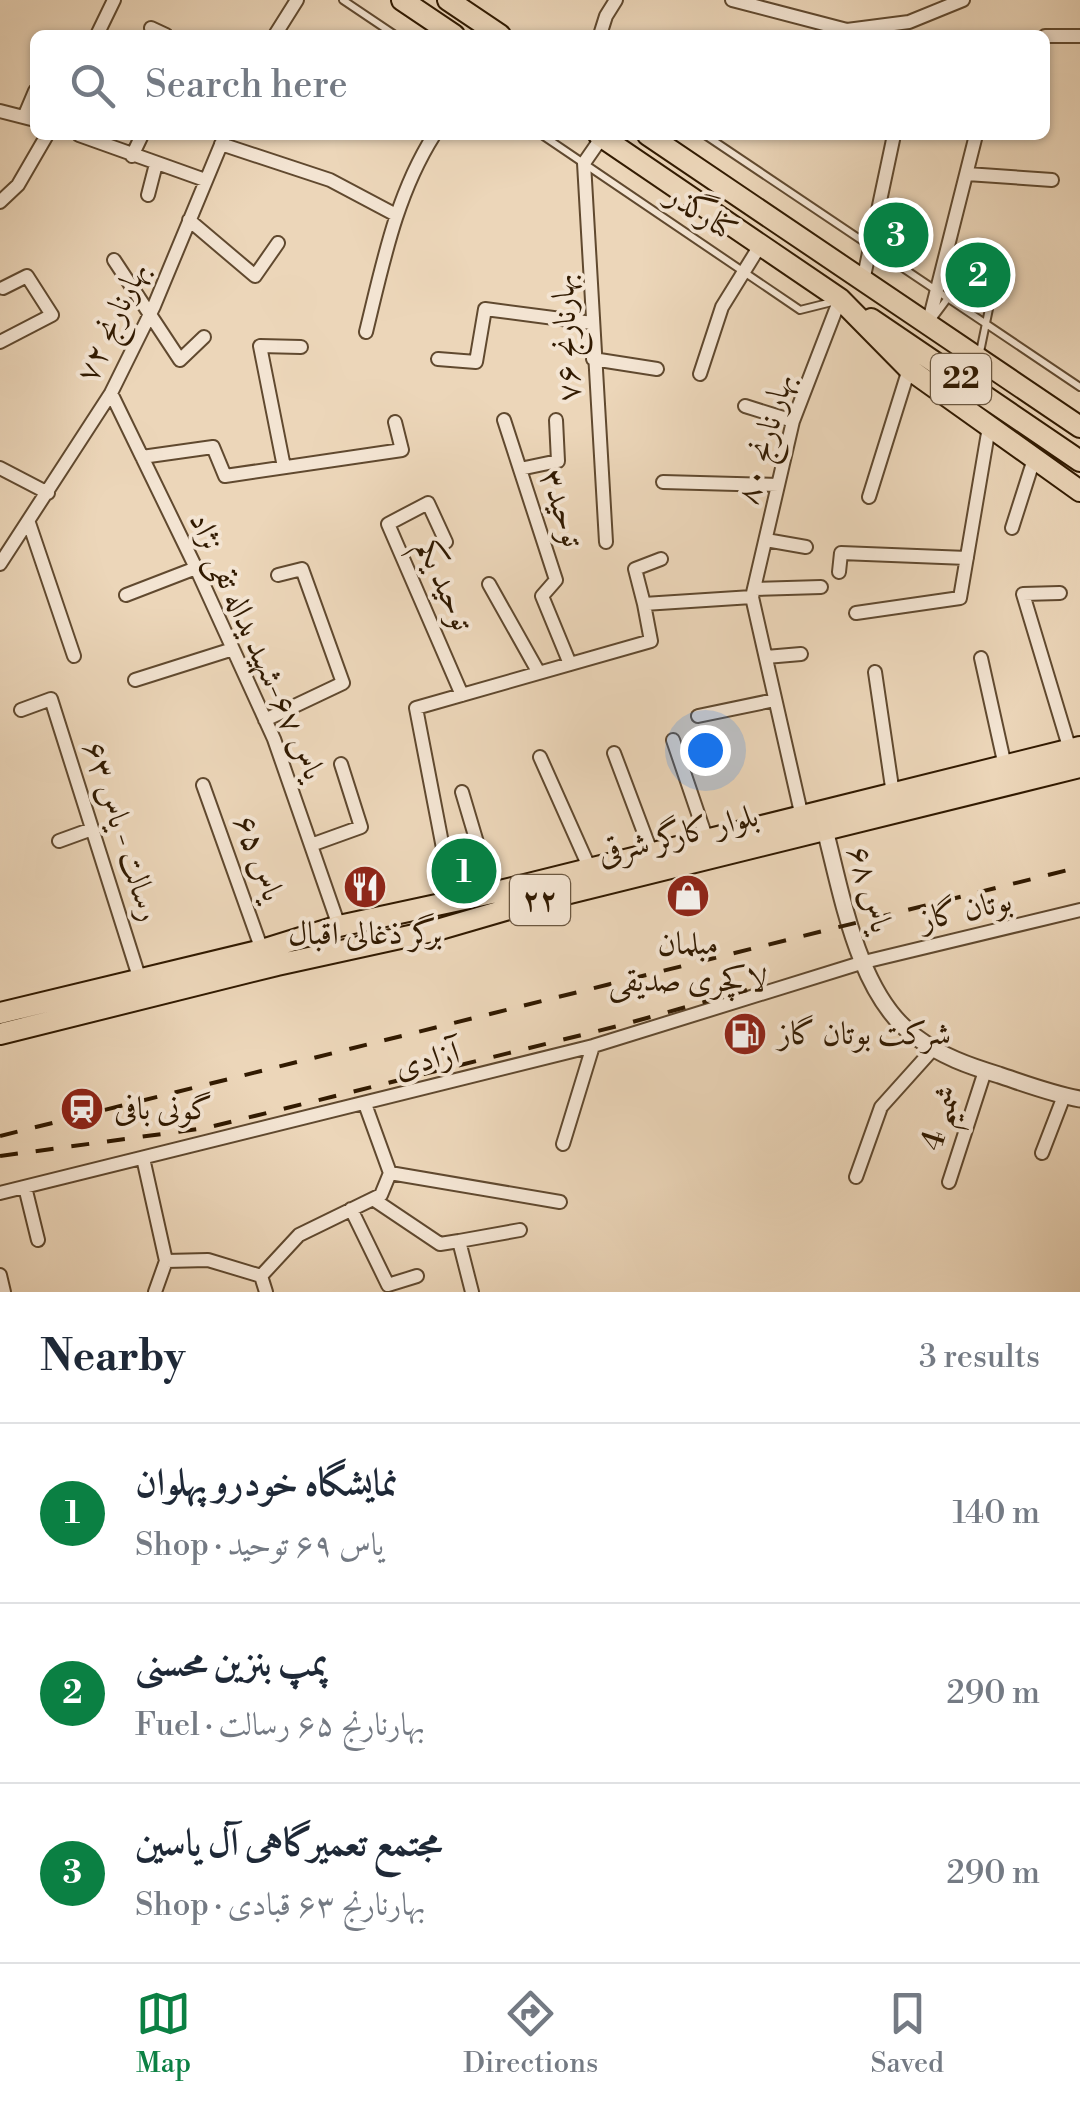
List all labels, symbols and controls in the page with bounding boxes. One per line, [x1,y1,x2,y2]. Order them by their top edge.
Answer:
search box [30,30,1050,140]
icon: search [65,58,120,113]
text: Search here [145,62,348,109]
street label: کنارگذر [657,171,746,251]
pin: 3 [864,198,928,272]
pin: 2 [946,238,1010,312]
street label: بهارنارنج ۷۲ [67,256,163,391]
street label: بهارنارنج ۷۶ [543,273,595,403]
road number: 22 [931,354,991,404]
street label: بهار نارنج ۸۰ [727,369,809,511]
street label: توحید۳ [531,464,594,553]
street label: یاس ۶۷-شهید یداله تقی نژاد [178,506,335,789]
street label: توحید یکم [399,533,483,641]
your location [680,725,731,776]
street label: رسالت - یاس ۶۳ [74,736,170,926]
street label: بلوار کارگر شرقی [593,794,762,874]
street label: یاس ۶۵ [225,809,294,909]
pin: 1 [432,834,496,908]
street label: یاس ۶۸ [838,841,902,939]
restaurant icon: برگر ذغالی اقبال [342,864,388,910]
shop icon: مبلمان لاکچری صدیقی [665,873,711,919]
road number: ۲۲ [510,875,570,925]
street label: بوتان گاز [913,880,1016,941]
place label: برگر ذغالی اقبال [288,912,442,954]
place label: مبلمان لاکچری صدیقی [609,924,767,1003]
fuel station icon: شرکت بوتان گاز [722,1011,768,1057]
place label: شرکت بوتان گاز [775,1014,951,1054]
street label: آزادی [390,1032,467,1087]
street label: شمیم 4 [912,1080,981,1159]
station icon: گونی بافی [59,1086,105,1132]
place label: گونی بافی [114,1089,212,1129]
text: Nearby [40,1331,185,1384]
text: 3 results [919,1337,1040,1377]
text: نمایشگاه خودرو پهلوان [135,1460,398,1507]
text: 1 [65,1493,80,1533]
text: 140 m [953,1493,1040,1533]
text: Shop · یاس ۶۹ توحید [135,1525,384,1565]
text: پمپ بنزین محسنی [135,1640,328,1687]
text: 2 [62,1673,83,1713]
text: 290 m [947,1673,1040,1713]
text: Fuel · بهارنارنج ۶۵ رسالت [135,1705,425,1745]
text: مجتمع تعمیرگاهی آل یاسین [135,1820,442,1867]
text: 3 [63,1853,82,1893]
text: 290 m [947,1853,1040,1893]
text: Shop · بهارنارنج ۶۳ قبادی [135,1885,425,1925]
tab: Map [136,1986,191,2081]
tab: Directions [463,1986,598,2081]
tab: Saved [870,1986,944,2081]

